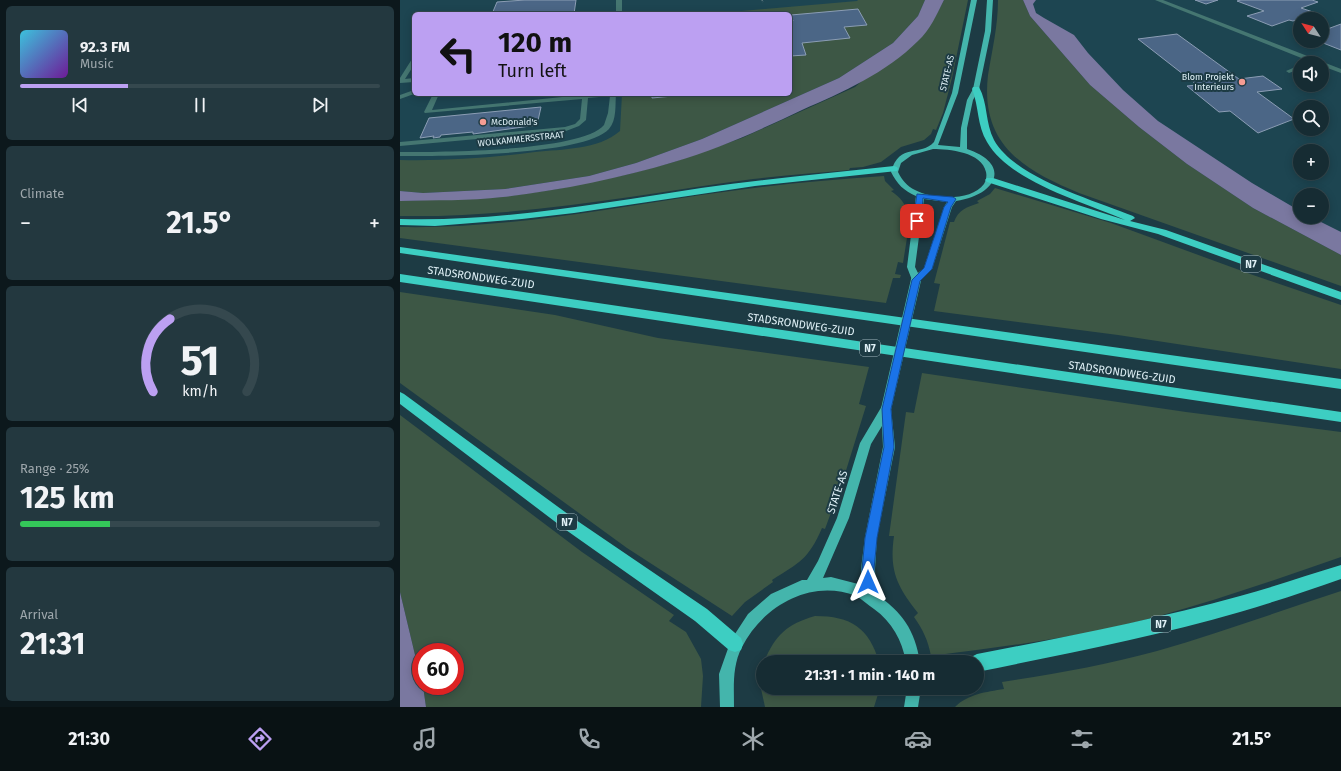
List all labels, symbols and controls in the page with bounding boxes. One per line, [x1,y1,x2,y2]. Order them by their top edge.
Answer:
north arrow [1293,12,1329,48]
map controls [1293,12,1329,224]
text: 120 m [498,26,572,59]
icon: left [432,28,484,80]
text: 92.3 FM [80,38,130,56]
street label: STATE-AS [938,54,956,92]
text: Music [80,56,114,71]
button: sound [1293,56,1329,92]
text: Turn left [498,60,567,82]
place label: Blom Projekt Interieurs [1182,72,1235,92]
marker: Blom Projekt Interieurs [1237,77,1247,87]
icon: previous [69,94,91,116]
icon: pause [189,94,211,116]
icon: next [309,94,331,116]
button: search [1293,100,1329,136]
marker: McDonald's [478,117,488,127]
place label: McDonald's [491,117,538,127]
street label: WOLKAMMERSSTRAAT [477,129,565,149]
button: + [1293,144,1329,180]
text: Climate [20,186,64,201]
button: − [1293,188,1329,224]
pin [900,204,934,238]
text: 21.5° [166,205,234,241]
text: − [20,210,31,237]
text: + [369,210,380,237]
icon: arrive [906,210,928,232]
road number: N7 [1241,256,1261,272]
street label: STADSRONDWEG-ZUID [426,264,535,291]
street label: STADSRONDWEG-ZUID [746,311,855,338]
text: 51 [180,335,220,385]
road number: N7 [860,340,880,356]
street label: STADSRONDWEG-ZUID [1067,359,1176,386]
text: km/h [182,382,218,399]
text: Range · 25% [20,461,90,476]
street label: STATE-AS [824,469,851,515]
text: 125 km [20,480,115,516]
road number: N7 [557,514,577,530]
position arrow [847,561,889,603]
text: Arrival [20,607,58,622]
road number: N7 [1151,616,1171,632]
text: 21:31 [20,626,85,662]
speed limit sign: 60 [412,643,464,695]
text: 21:31 · 1 min · 140 m [805,666,935,684]
icon: directions [246,725,274,753]
icon: music [411,725,439,753]
icon: phone [575,725,603,753]
icon: climate [739,725,767,753]
icon: car [904,725,932,753]
icon: filters [1068,725,1096,753]
text: 21:30 [68,728,110,750]
text: 21.5° [1232,728,1273,750]

